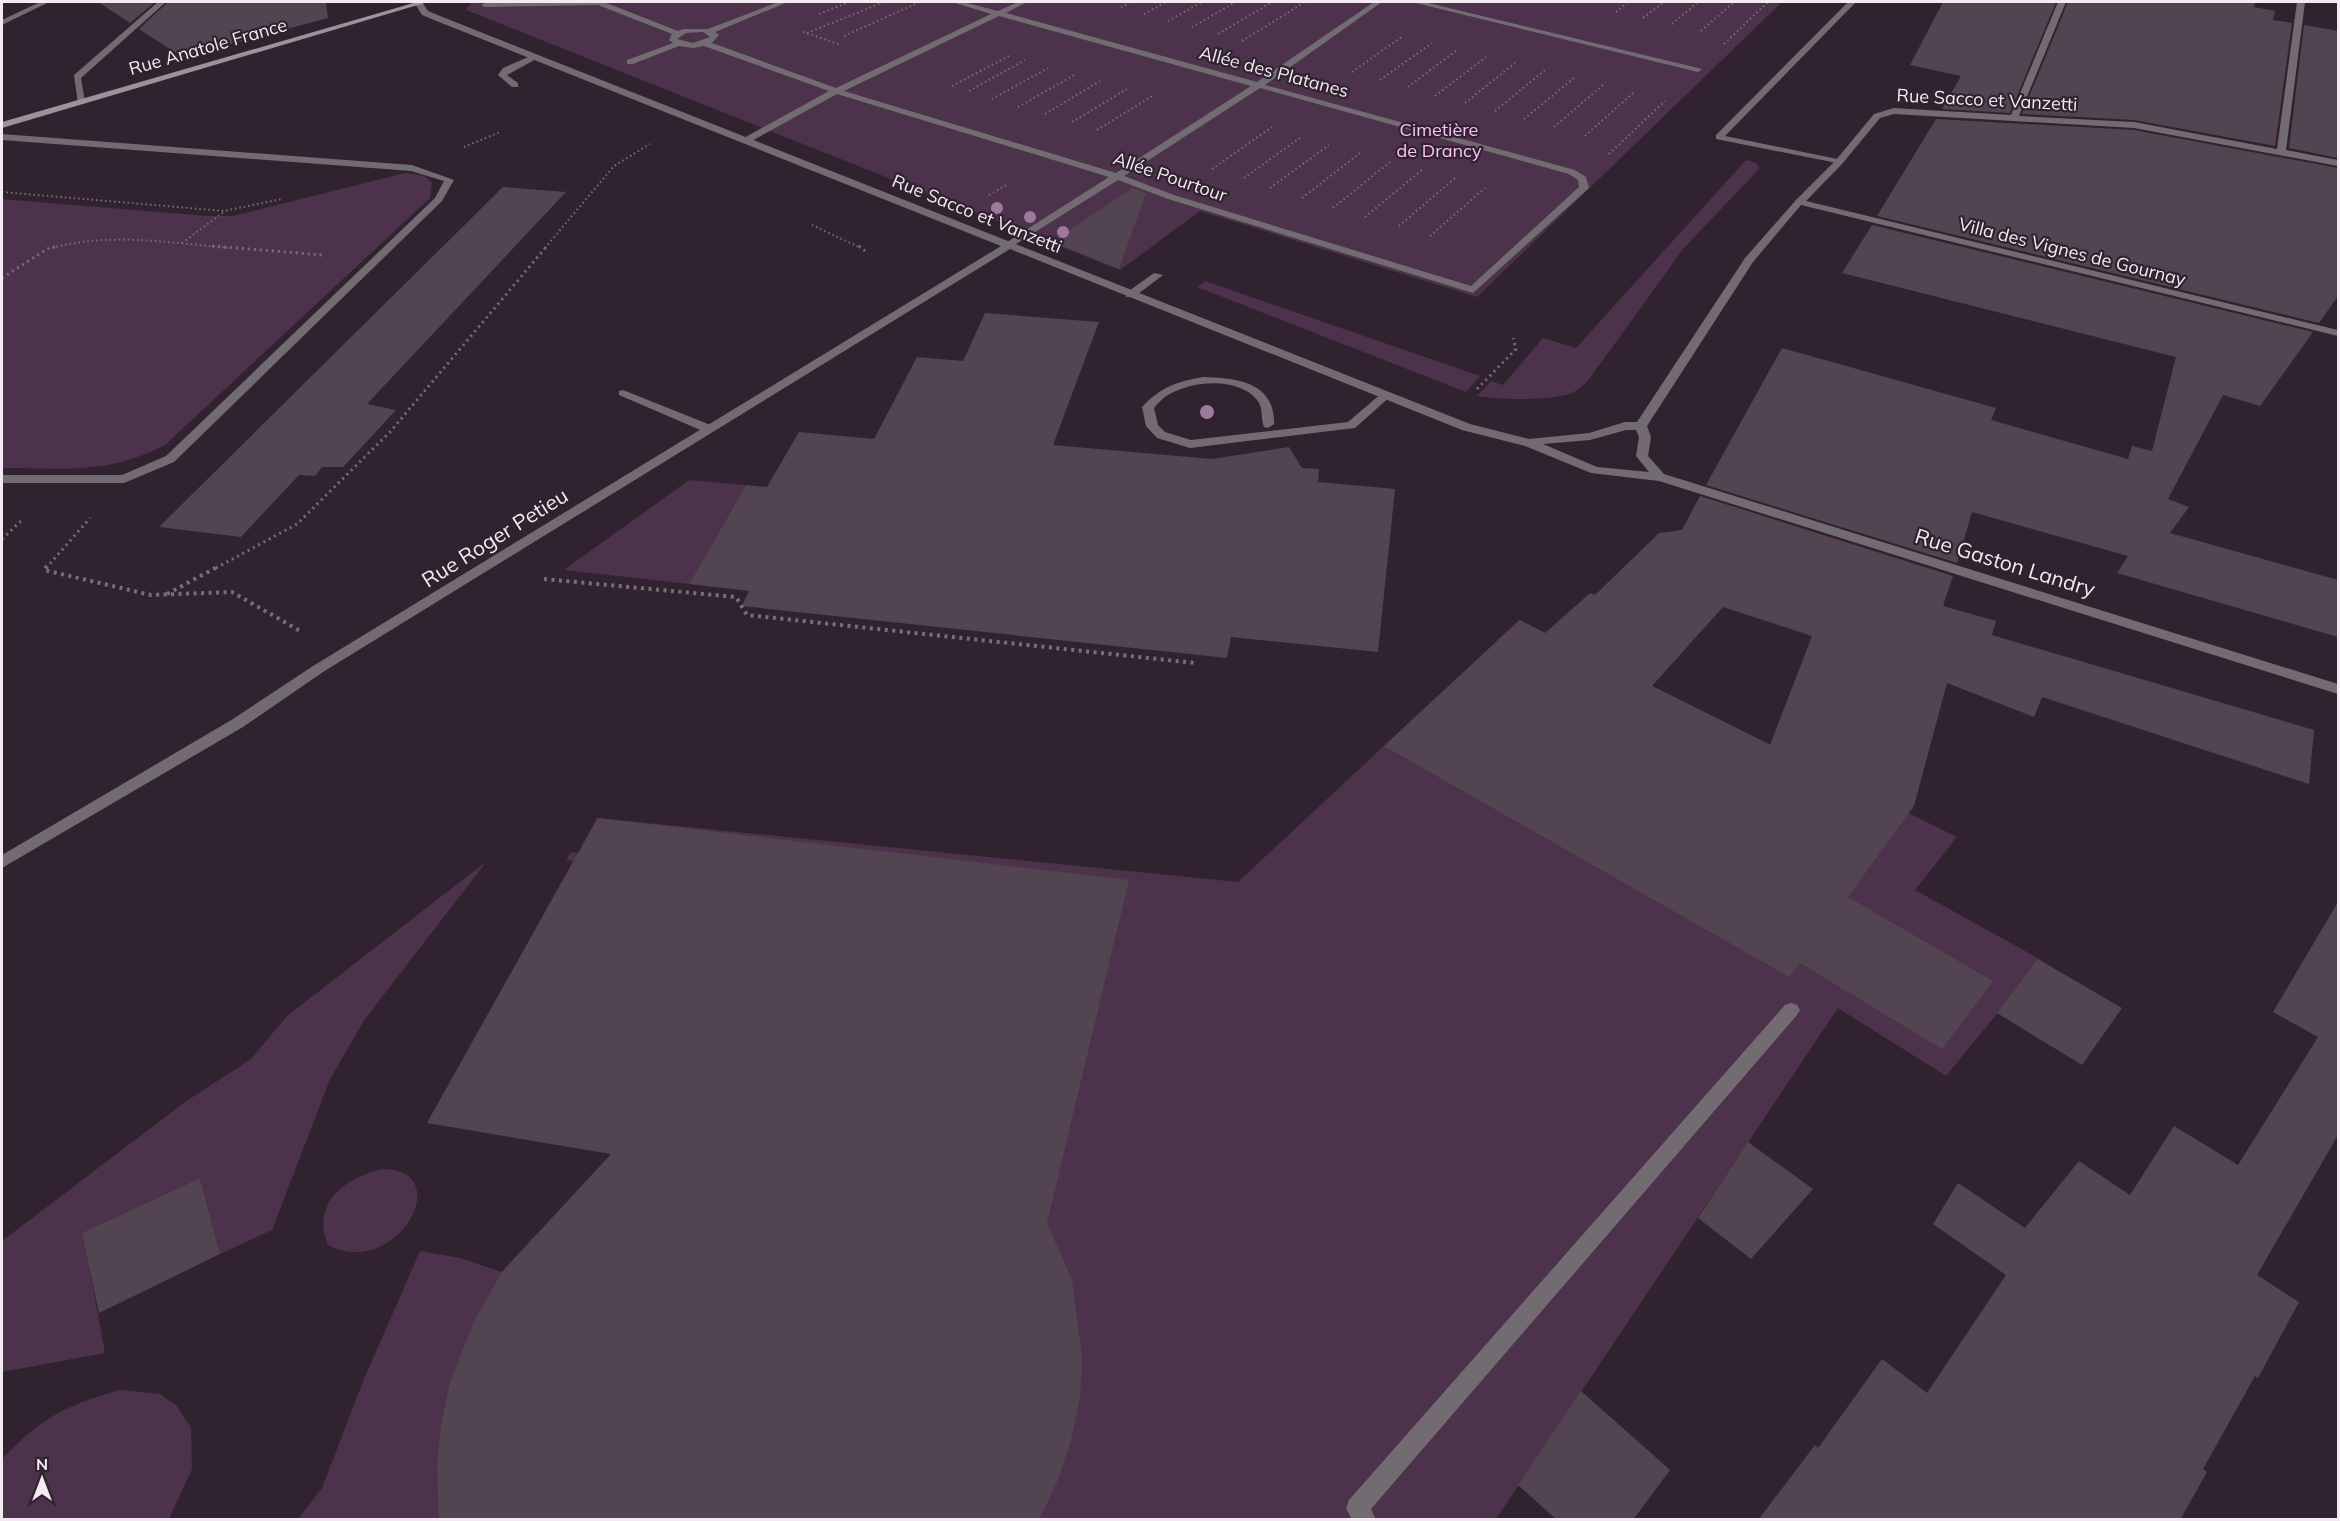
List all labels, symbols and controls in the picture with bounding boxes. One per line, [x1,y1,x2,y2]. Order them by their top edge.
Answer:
street label: Rue Anatole France [126,13,290,80]
street label: Allée des Platanes [1197,41,1351,103]
street label: Rue Sacco et Vanzetti [1896,83,2078,116]
park label: Cimetière de Drancy [1396,118,1482,162]
street label: Allée Pourtour [1110,146,1230,207]
street label: Rue Sacco et Vanzetti [889,169,1065,258]
street label: Villa des Vignes de Gournay [1956,212,2188,291]
street label: Rue Roger Petieu [417,482,572,593]
street label: Rue Gaston Landry [1912,522,2099,602]
north arrow [12,1449,72,1509]
text: N [36,1454,48,1474]

